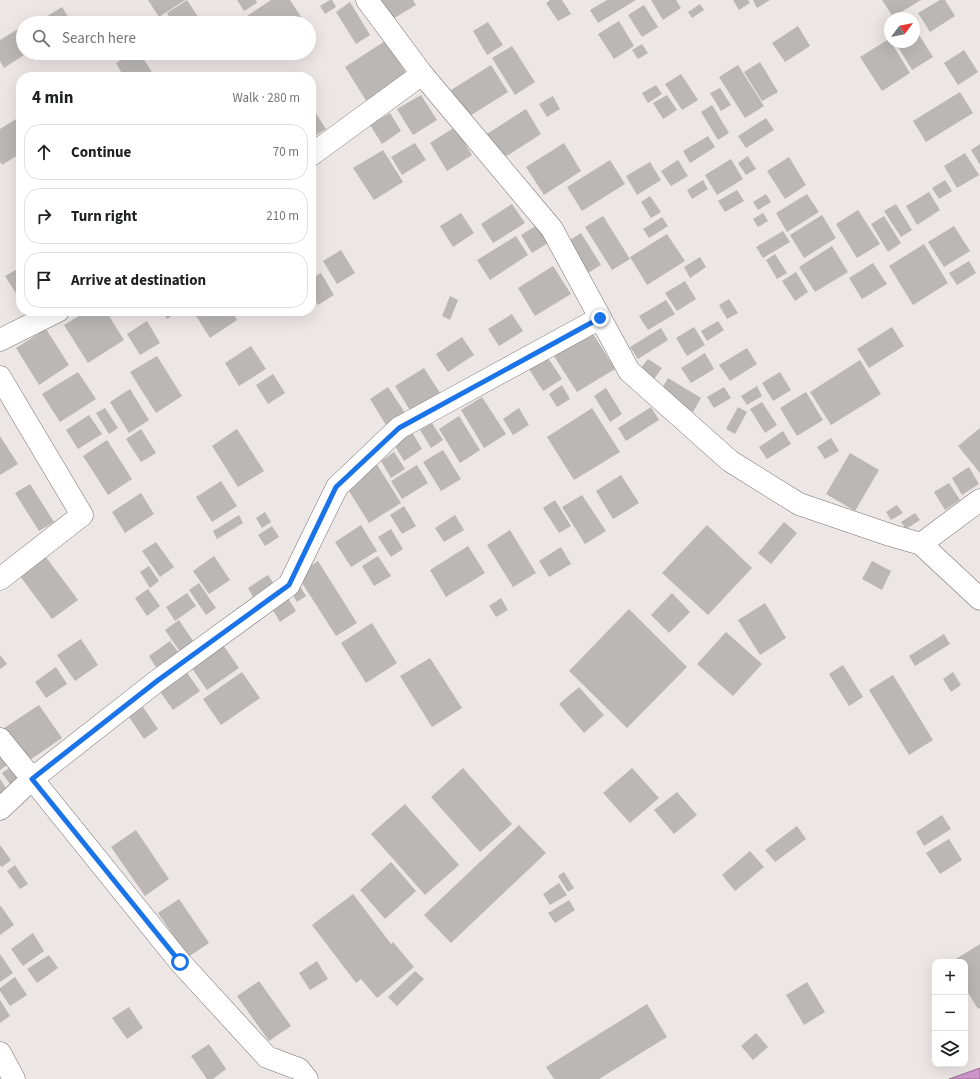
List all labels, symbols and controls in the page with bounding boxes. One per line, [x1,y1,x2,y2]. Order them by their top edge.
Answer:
north arrow [884,12,920,48]
search box [16,16,316,60]
icon: search [30,27,52,49]
text: Search here [62,28,136,49]
text: 4 min [32,86,73,110]
text: Walk · 280 m [232,89,300,107]
icon: ahead [33,141,55,163]
text: Continue [71,142,131,163]
text: 70 m [273,143,299,161]
icon: right [33,205,55,227]
text: Turn right [71,206,137,227]
text: 210 m [266,207,299,225]
icon: arrive [33,269,55,291]
text: Arrive at destination [71,270,206,291]
route end [591,309,609,327]
route start [171,953,189,971]
map controls [932,959,968,1067]
button: + [932,959,968,995]
button: − [932,995,968,1031]
button: layers [932,1031,968,1067]

